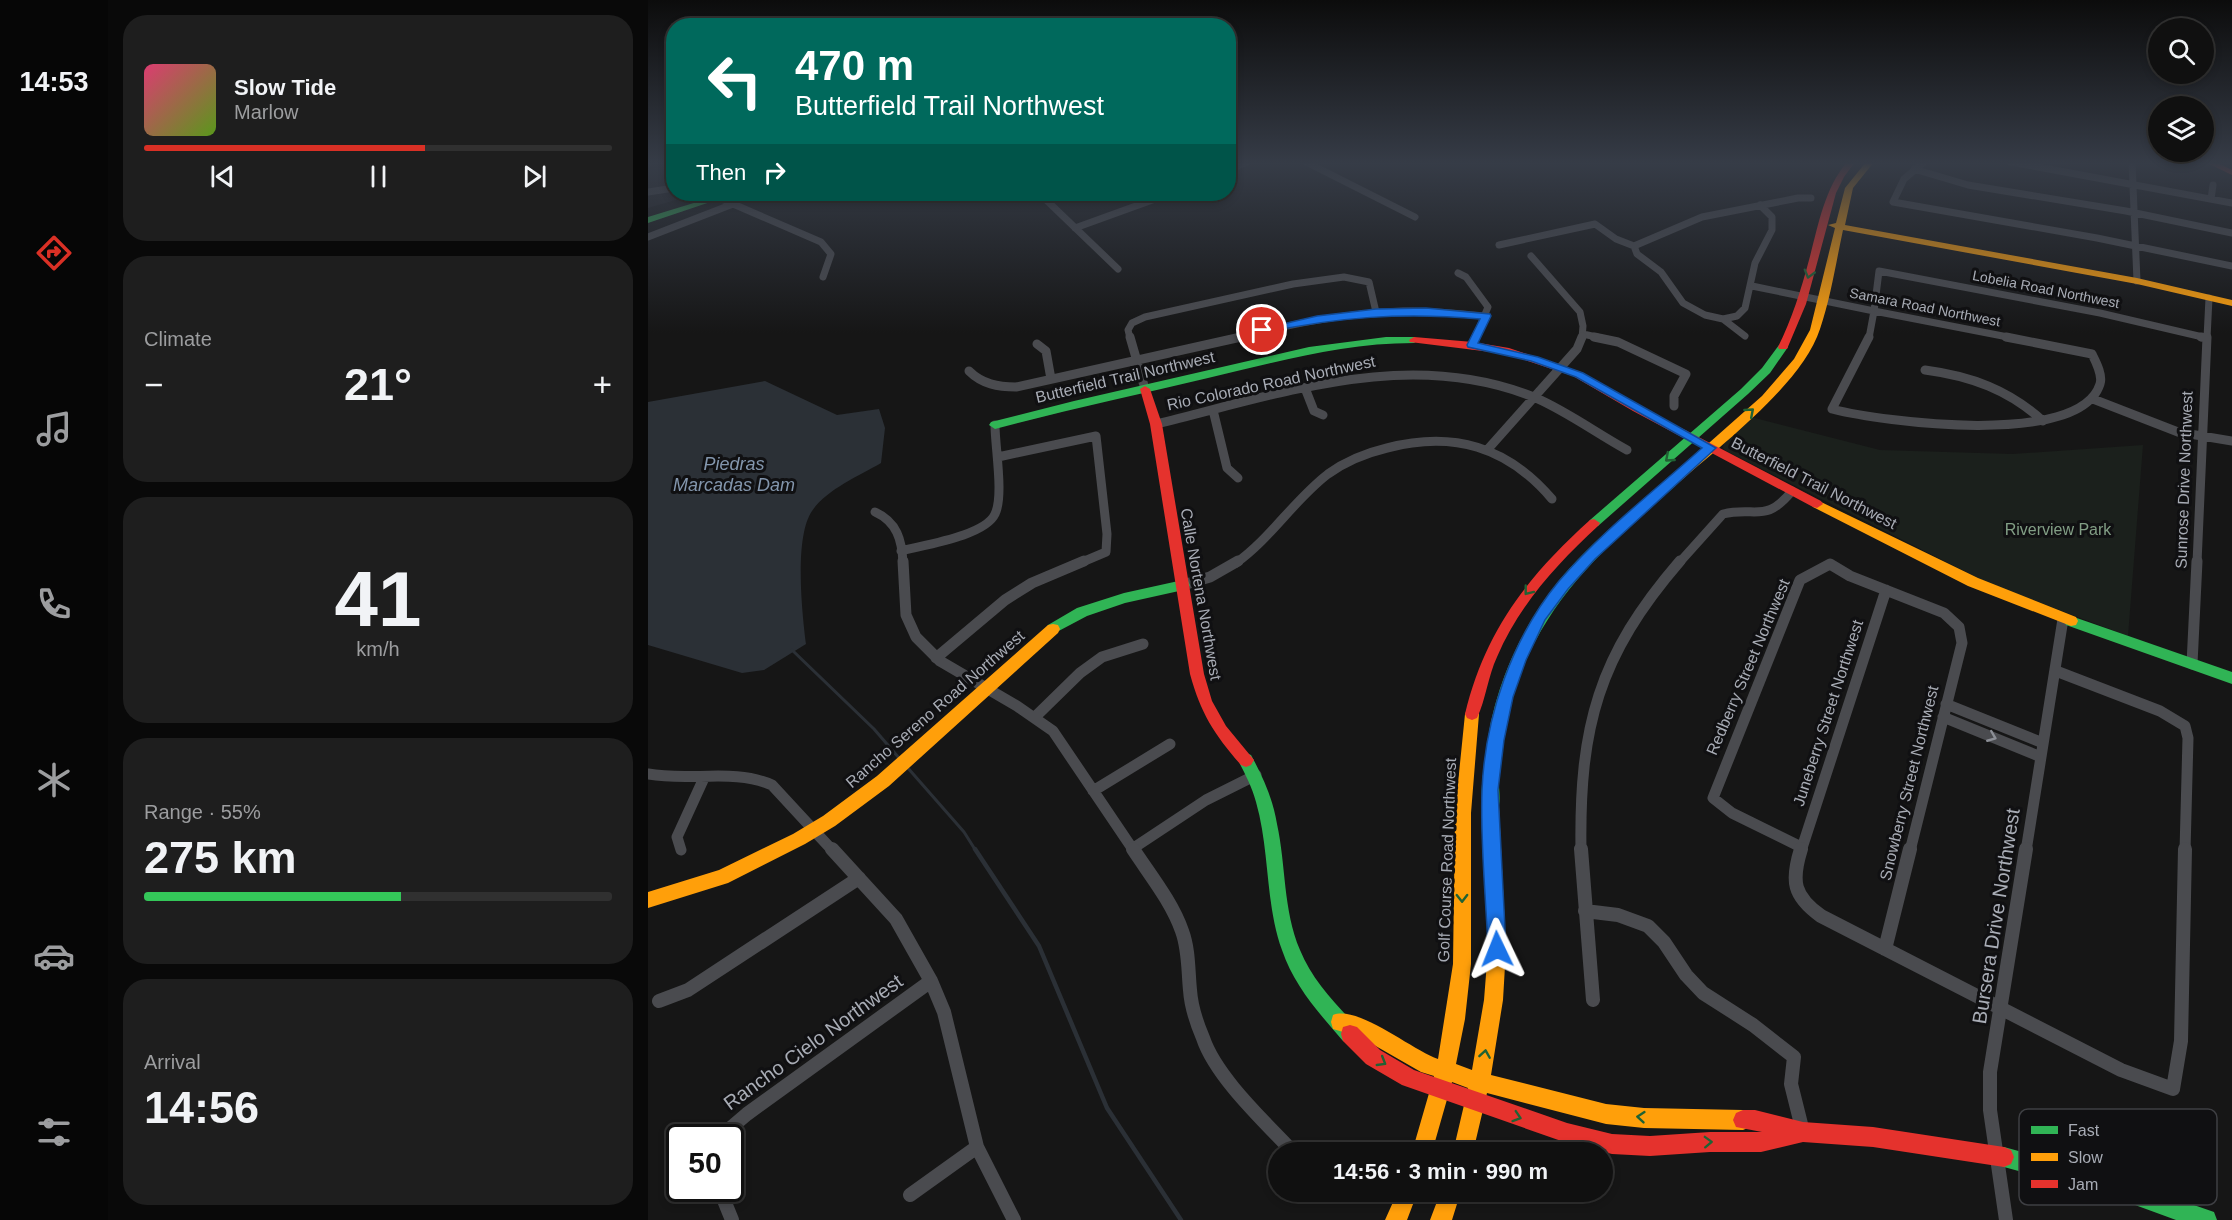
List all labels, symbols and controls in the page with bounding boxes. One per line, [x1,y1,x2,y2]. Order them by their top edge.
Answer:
map controls [2148,18,2214,162]
button: search [2148,18,2214,84]
icon: left [696,42,774,120]
text: 470 m [795,42,914,89]
text: 14:53 [19,67,89,97]
text: Slow Tide [234,75,336,100]
text: Butterfield Trail Northwest [795,91,1104,121]
button: layers [2148,96,2214,162]
text: Marlow [234,101,298,123]
icon: right [758,156,791,189]
icon: previous [206,160,239,193]
icon: pause [362,160,395,193]
icon: next [518,160,551,193]
text: Then [696,160,746,185]
icon: directions [33,232,75,274]
street label: Lobelia Road Northwest [1971,267,2121,311]
one-way arrow [1804,268,1816,279]
street label: Samara Road Northwest [1848,285,2002,329]
pin [1236,304,1287,355]
icon: arrive [1245,313,1278,346]
text: Climate [144,328,212,350]
street label: Butterfield Trail Northwest [1034,348,1217,406]
street label: Rio Colorado Road Northwest [1165,352,1377,413]
text: 21° [344,359,412,410]
text: − [144,366,163,403]
text: + [593,366,612,403]
street label: Sunrose Drive Northwest [2172,390,2196,569]
icon: music [33,408,75,450]
one-way arrow [1744,408,1754,419]
street label: Butterfield Trail Northwest [1729,434,1900,532]
one-way arrow [1665,451,1676,462]
water label: Piedras Marcadas Dam [673,454,795,495]
street label: Calle Nortena Northwest [1177,507,1225,682]
park label: Riverview Park [2005,521,2112,538]
text: 41 [335,555,421,643]
street label: Redberry Street Northwest [1703,576,1793,757]
icon: phone [33,583,75,625]
one-way arrow [1524,585,1535,596]
street label: Juneberry Street Northwest [1790,617,1866,808]
street label: Rancho Sereno Road Northwest [842,627,1028,791]
text: km/h [356,638,400,660]
street label: Snowberry Street Northwest [1877,683,1942,882]
one-way arrow [1986,730,1997,742]
street label: Golf Course Road Northwest [1435,757,1459,962]
icon: climate [33,759,75,801]
text: Range · 55% [144,801,261,823]
street label: Bursera Drive Northwest [1968,806,2024,1025]
text: 275 km [144,832,297,883]
one-way arrow [1456,894,1468,903]
position arrow [1465,917,1529,981]
icon: car [33,935,75,977]
street label: Rancho Cielo Northwest [719,969,907,1114]
one-way arrow [1478,1049,1491,1059]
text: Arrival [144,1051,201,1073]
one-way arrow [1376,1055,1386,1066]
text: 14:56 [144,1082,259,1133]
legend [2019,1109,2217,1205]
one-way arrow [1511,1110,1522,1122]
icon: filters [33,1111,75,1153]
one-way arrow [1636,1111,1645,1124]
text: Fast [2068,1122,2100,1139]
speed limit sign: 50 [666,1124,744,1202]
one-way arrow [1703,1136,1712,1149]
text: Slow [2068,1149,2103,1166]
text: 14:56 · 3 min · 990 m [1333,1159,1548,1184]
text: Jam [2068,1176,2098,1193]

